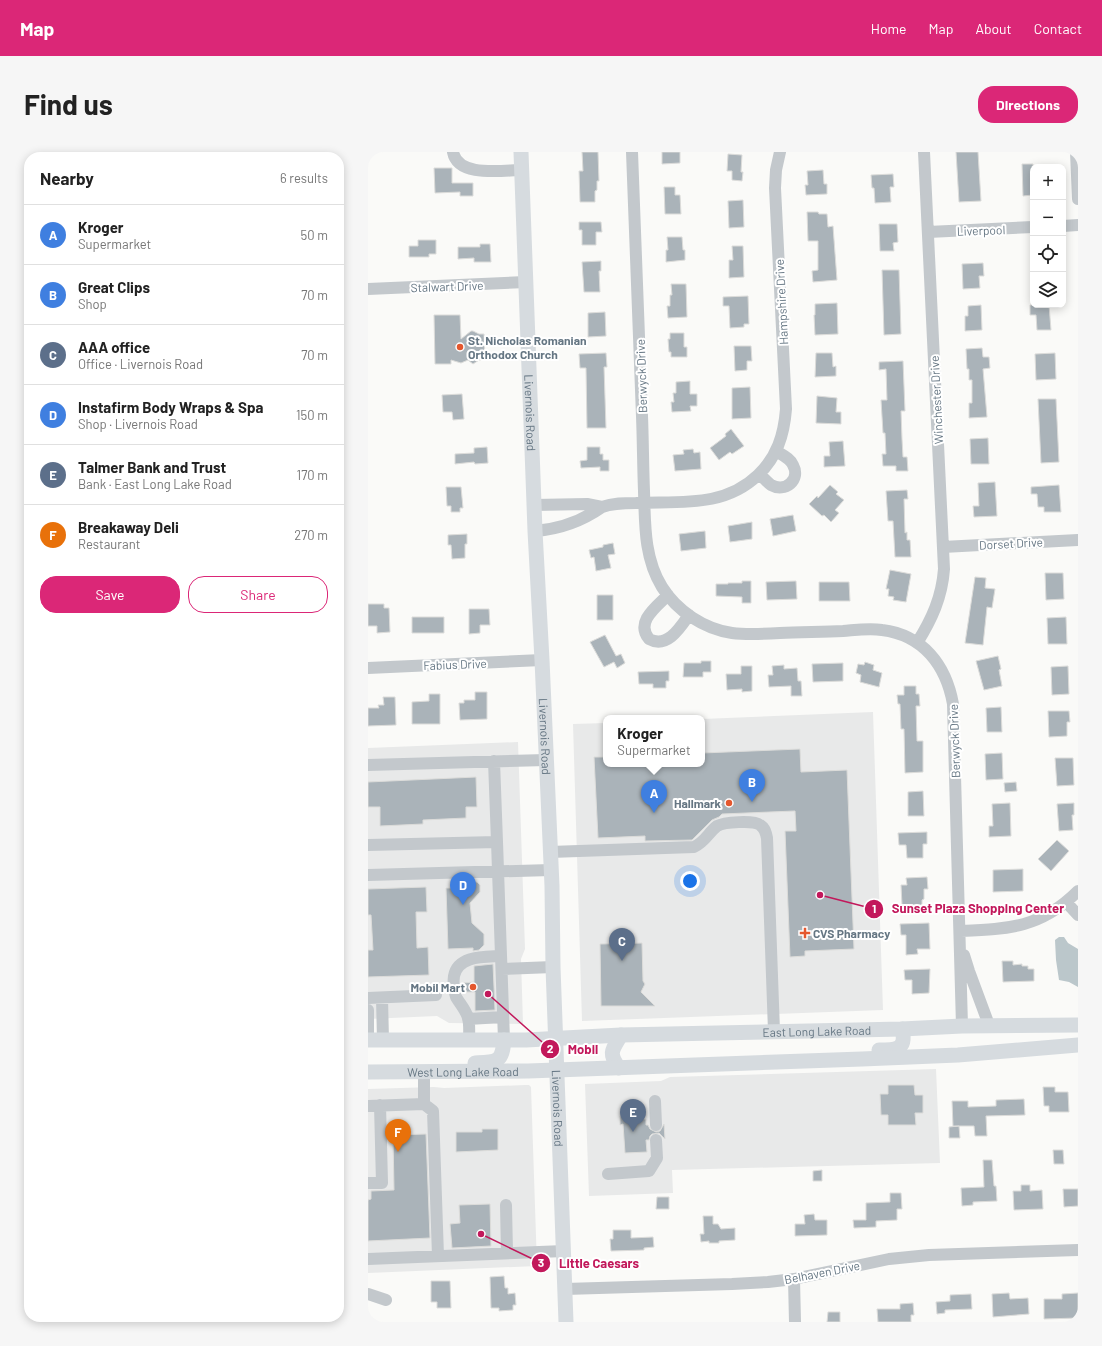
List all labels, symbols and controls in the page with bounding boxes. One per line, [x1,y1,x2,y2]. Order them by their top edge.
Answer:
text: Map [20,17,54,40]
text: Home [871,20,907,37]
text: Map [929,20,953,37]
text: About [975,20,1012,37]
text: Contact [1034,20,1082,37]
button: Directions [978,86,1078,123]
text: Find us [24,87,113,121]
map controls [1030,164,1066,308]
button: + [1030,164,1066,200]
text: Nearby [40,168,94,188]
text: 6 results [280,170,328,186]
button: − [1030,200,1066,236]
text: Kroger [78,218,124,236]
street label: Liverpool [957,222,1005,238]
text: A [49,227,57,243]
text: 50 m [301,227,328,243]
text: Supermarket [78,236,151,252]
button: locate [1030,236,1066,272]
street label: Hampshire Drive [772,259,790,345]
button: layers [1030,272,1066,308]
text: Great Clips [78,278,150,296]
street label: Stalwart Drive [410,278,484,294]
text: B [49,287,57,303]
text: 70 m [301,287,328,303]
text: Shop [78,296,107,312]
place label: St. Nicholas Romanian Orthodox Church [468,333,587,361]
text: AAA office [78,338,150,356]
street label: Berwyck Drive [633,339,649,413]
marker: St. Nicholas Romanian Orthodox Church [455,342,465,352]
text: C [49,347,57,363]
text: 70 m [301,347,328,363]
street label: Winchester Drive [927,355,945,445]
text: Office · Livernois Road [78,356,203,372]
street label: Livernois Road [522,374,539,452]
text: Instafirm Body Wraps & Spa [78,398,263,416]
text: D [49,407,57,423]
text: 150 m [296,407,328,423]
text: Shop · Livernois Road [78,416,198,432]
text: Talmer Bank and Trust [78,458,226,476]
text: E [49,467,57,483]
text: 170 m [297,467,328,483]
text: Bank · East Long Lake Road [78,476,232,492]
text: Breakaway Deli [78,518,179,536]
text: F [49,527,57,543]
text: 270 m [294,527,328,543]
street label: Dorset Drive [979,534,1043,552]
text: Restaurant [78,536,140,552]
button: Save [40,576,180,613]
button: Share [188,576,328,613]
street label: Fabius Drive [423,656,487,672]
street label: Livernois Road [537,698,554,775]
street label: Berwyck Drive [946,704,962,778]
popup [603,715,705,767]
text: Kroger [617,724,663,742]
text: Supermarket [617,742,691,758]
pin: B [739,769,765,802]
pin: A [641,780,667,813]
place label: Hallmark [674,796,722,810]
marker: Hallmark [724,798,734,808]
your location [680,871,700,891]
pin: D [450,872,476,905]
callout: Sunset Plaza Shopping Center [864,896,1072,921]
text: Sunset Plaza Shopping Center [892,900,1064,916]
text: 1 [872,901,876,915]
place label: CVS Pharmacy [813,926,890,940]
pin: C [609,928,635,961]
marker: CVS Pharmacy [800,928,810,938]
place label: Mobil Mart [410,980,465,994]
marker: Mobil Mart [468,982,478,992]
street label: East Long Lake Road [762,1023,871,1039]
callout: Mobil [540,1037,606,1062]
text: 2 [547,1041,554,1055]
text: Mobil [568,1041,598,1057]
street label: West Long Lake Road [407,1064,519,1079]
street label: Livernois Road [550,1070,567,1147]
pin: E [620,1099,646,1132]
pin: F [385,1119,411,1152]
callout: Little Caesars [531,1250,647,1275]
text: 3 [538,1255,544,1269]
text: Little Caesars [559,1255,639,1271]
street label: Belhaven Drive [783,1258,861,1286]

